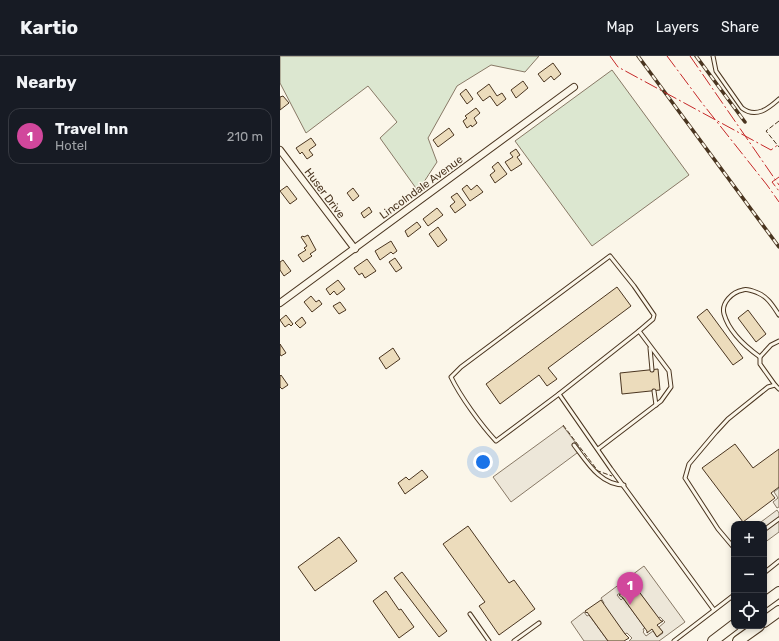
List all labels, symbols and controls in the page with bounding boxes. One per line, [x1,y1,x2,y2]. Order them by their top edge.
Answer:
text: Kartio [20,16,78,39]
text: Map [607,19,634,36]
text: Layers [656,19,699,36]
text: Share [721,19,759,36]
text: Nearby [16,72,77,92]
text: Travel Inn [55,120,128,138]
text: 1 [27,129,33,144]
text: 210 m [227,129,263,144]
text: Hotel [55,138,87,153]
street label: Lincolndale Avenue [377,153,465,222]
street label: Huser Drive [302,166,348,221]
your location [473,452,493,472]
map controls [731,521,767,629]
button: + [731,521,767,557]
button: − [731,557,767,593]
pin: 1 [617,572,643,605]
button: locate [731,593,767,629]

